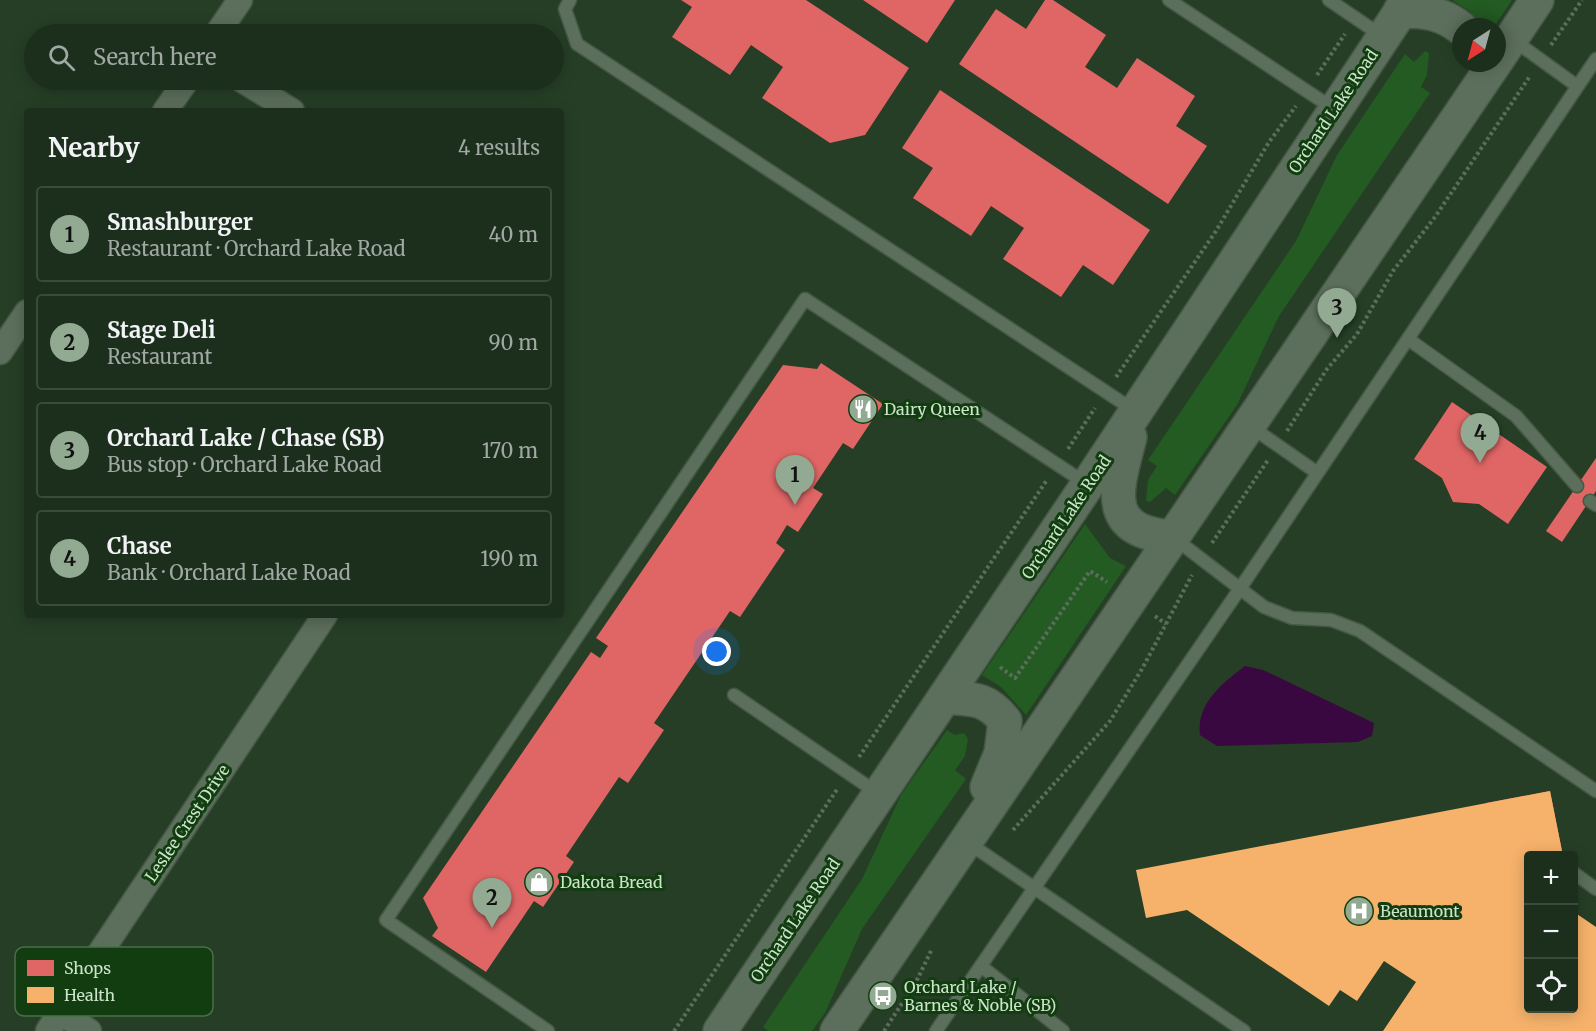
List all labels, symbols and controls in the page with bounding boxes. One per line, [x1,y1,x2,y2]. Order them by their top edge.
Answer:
north arrow [1452,18,1506,72]
search box [24,24,564,90]
icon: search [45,41,78,74]
text: Search here [93,43,216,71]
street label: Orchard Lake Road [1284,45,1382,177]
text: Nearby [48,131,140,164]
text: 4 results [458,135,540,160]
text: Smashburger [107,208,253,236]
text: 1 [65,222,74,247]
text: 40 m [488,222,538,247]
text: Restaurant · Orchard Lake Road [107,236,406,261]
pin: 3 [1318,288,1356,338]
text: Stage Deli [107,316,216,344]
text: 2 [64,330,75,355]
text: 90 m [488,330,538,355]
text: Restaurant [107,344,212,369]
restaurant icon: Dairy Queen [847,393,879,425]
place label: Dairy Queen [884,399,980,419]
pin: 4 [1460,414,1500,463]
text: Orchard Lake / Chase (SB) [107,424,385,452]
text: 3 [64,438,75,463]
text: 170 m [482,438,538,463]
street label: Orchard Lake Road [1017,451,1115,583]
text: Bus stop · Orchard Lake Road [107,452,382,477]
pin: 1 [776,456,814,505]
text: Chase [107,532,172,560]
text: 4 [63,546,76,571]
text: 190 m [480,546,538,571]
text: Bank · Orchard Lake Road [107,560,351,585]
your location [702,637,731,666]
street label: Leslee Crest Drive [140,761,234,885]
map controls [1524,851,1578,1013]
button: + [1524,851,1578,905]
street label: Orchard Lake Road [746,854,844,986]
shop icon: Dakota Bread [523,866,555,898]
place label: Dakota Bread [560,872,663,892]
pin: 2 [472,878,512,928]
hospital icon: Beaumont [1343,895,1375,927]
place label: Beaumont [1380,901,1460,921]
button: − [1524,905,1578,959]
legend [15,947,213,1016]
text: Shops [64,958,111,978]
button: locate [1524,959,1578,1013]
place label: Orchard Lake / Barnes & Noble (SB) [904,977,1056,1015]
bus stop icon: Orchard Lake / Barnes & Noble (SB) [867,980,899,1012]
text: Health [64,985,115,1005]

